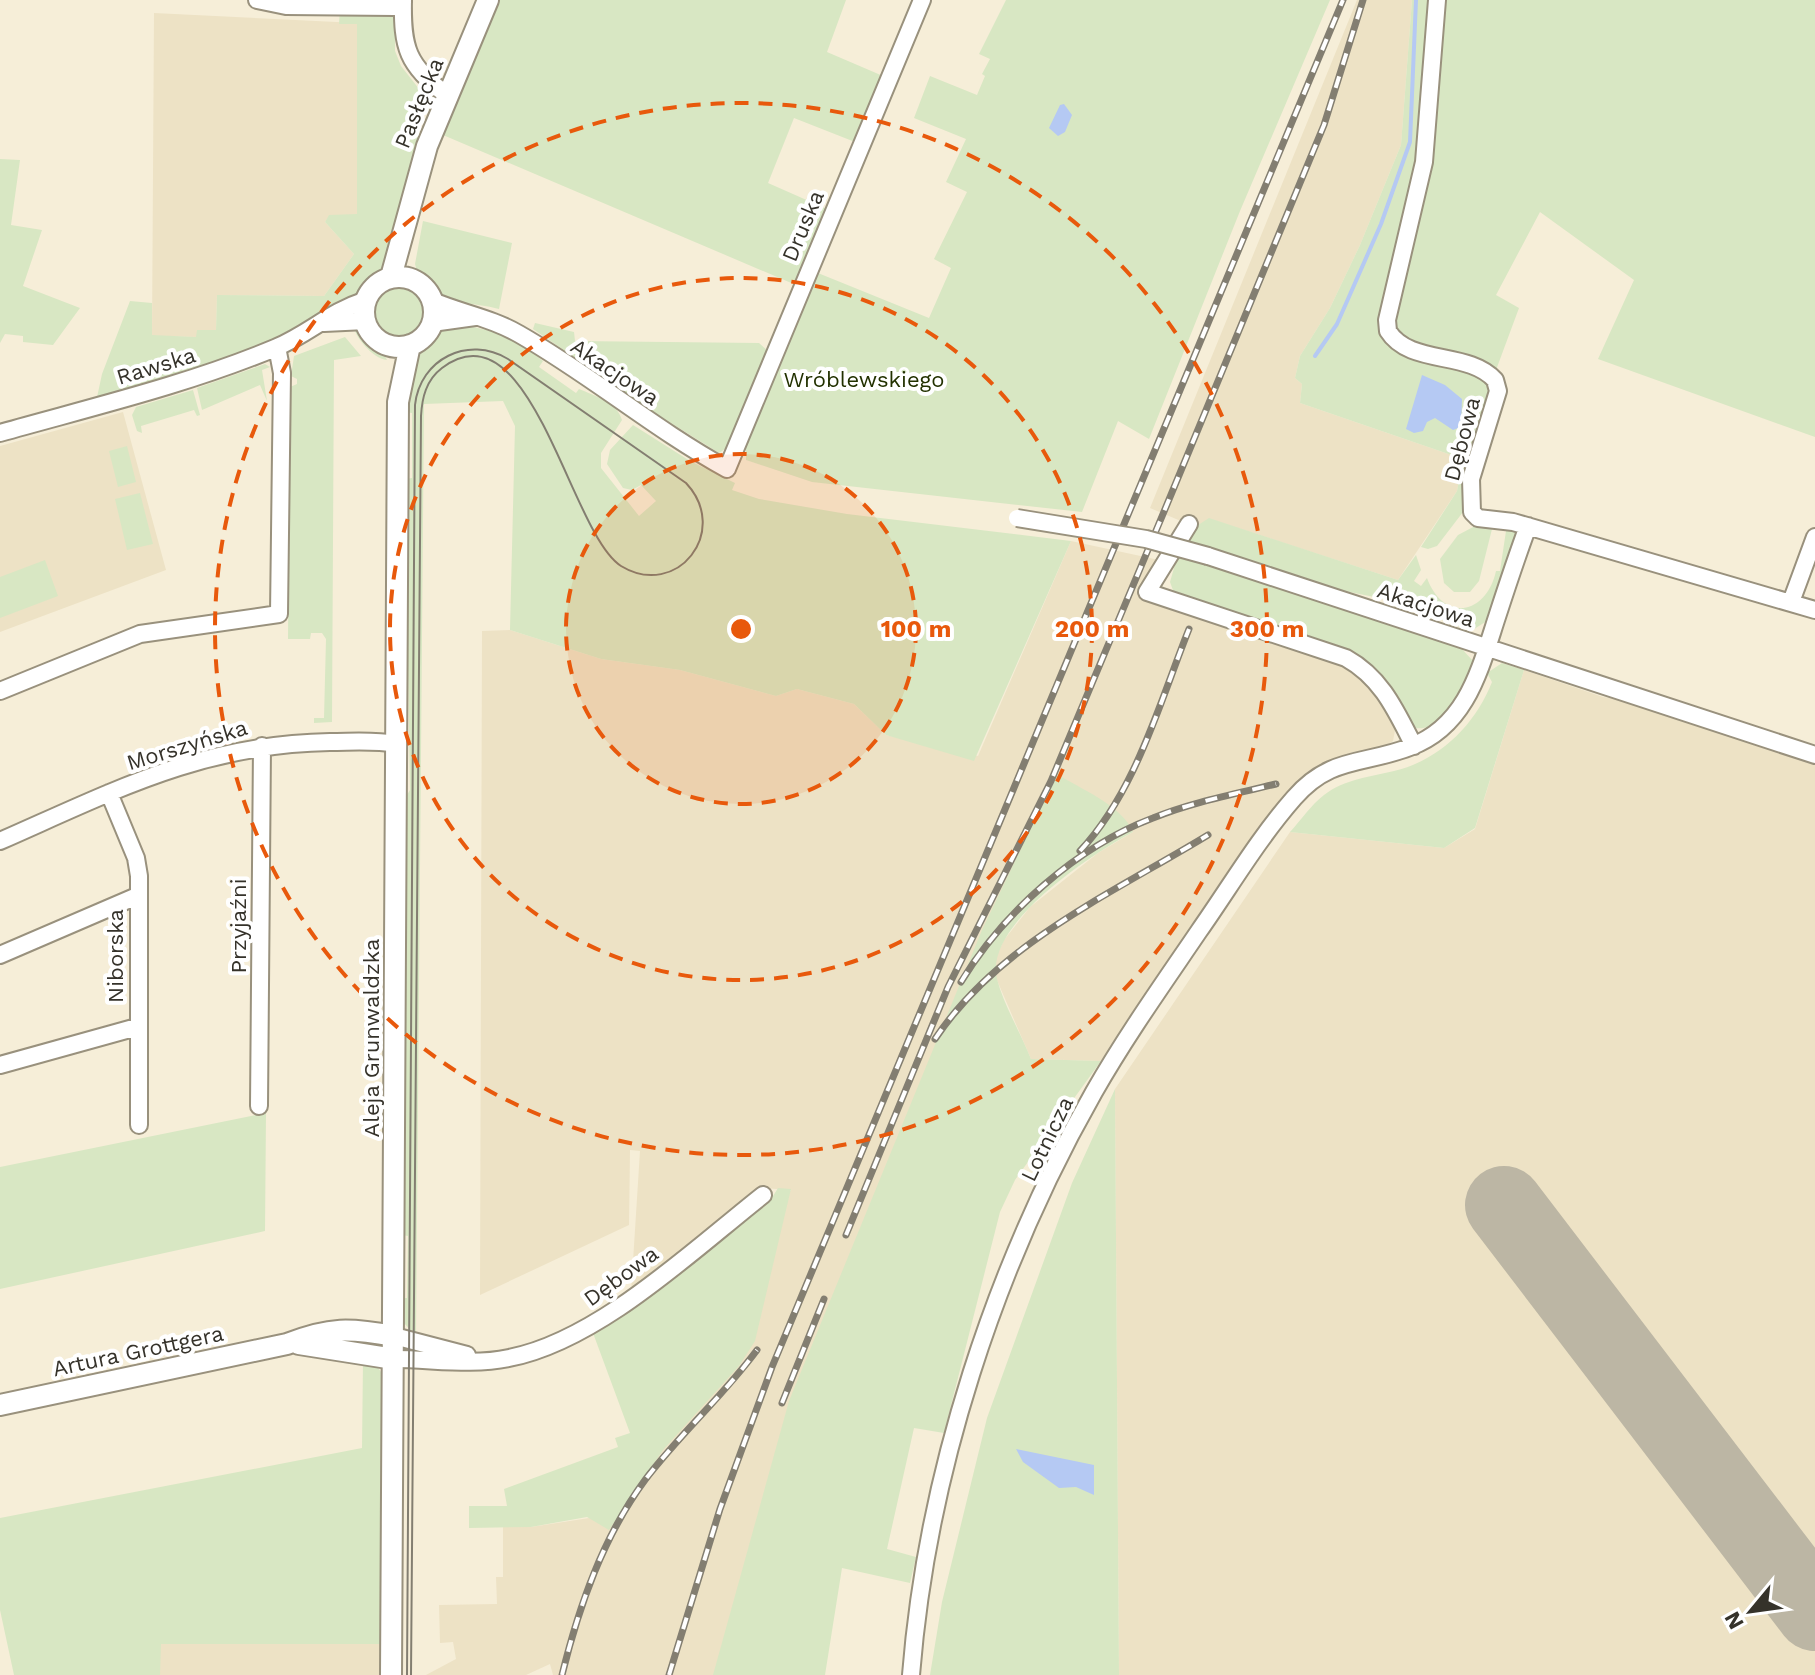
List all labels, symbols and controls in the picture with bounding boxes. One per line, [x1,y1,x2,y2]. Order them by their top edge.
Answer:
street label: Pasłęcka [390,54,448,152]
street label: Druska [777,187,829,265]
street label: Akacjowa [566,333,664,411]
street label: Rawska [113,342,199,390]
park label: Wróblewskiego [783,367,945,392]
street label: Dębowa [1439,394,1485,484]
street label: Akacjowa [1374,578,1478,632]
centre of rings [727,615,755,643]
text: 100 m [881,615,951,643]
text: 200 m [1055,615,1129,643]
text: 300 m [1230,615,1304,643]
street label: Morszyńska [124,715,250,775]
street label: Przyjaźni [226,878,251,974]
street label: Niborska [103,909,128,1003]
street label: Aleja Grunwaldzka [359,939,384,1137]
street label: Lotnicza [1016,1093,1078,1185]
street label: Dębowa [579,1241,663,1311]
street label: Artura Grottgera [50,1321,226,1381]
north arrow [1711,1571,1791,1651]
text: N [1719,1607,1749,1634]

